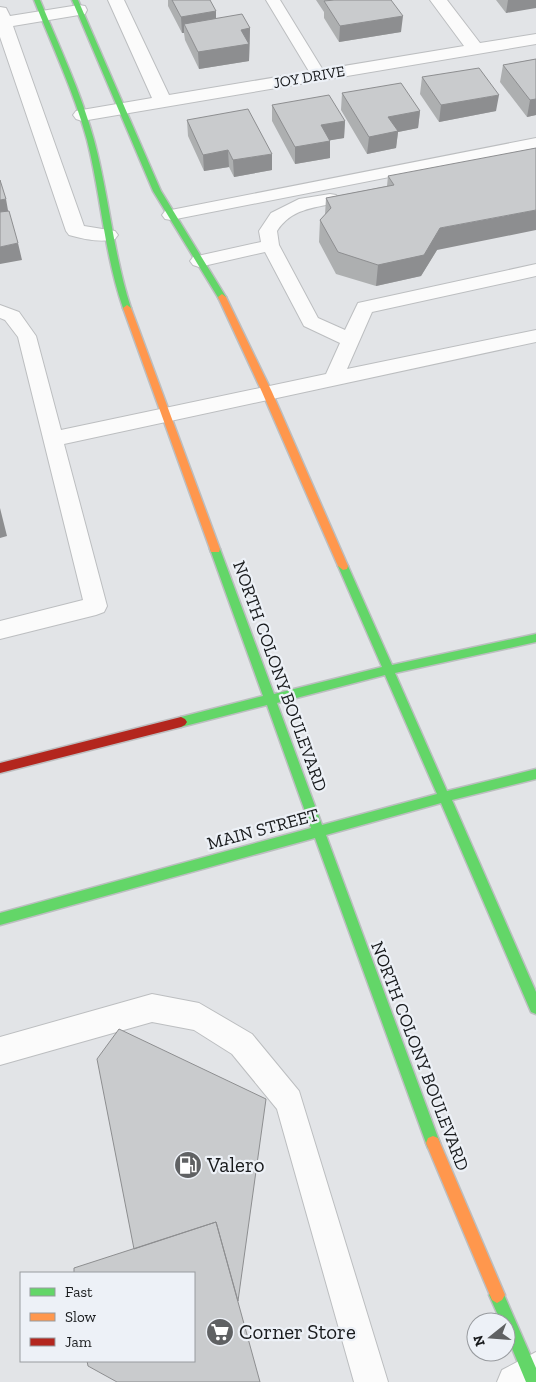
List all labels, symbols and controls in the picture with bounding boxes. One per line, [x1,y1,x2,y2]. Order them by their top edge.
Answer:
street label: JOY DRIVE [272,62,346,92]
street label: NORTH COLONY BOULEVARD [228,558,332,794]
street label: MAIN STREET [205,804,321,854]
street label: NORTH COLONY BOULEVARD [366,938,474,1174]
fuel station icon: Valero [173,1150,203,1180]
place label: Valero [206,1152,264,1177]
legend [20,1272,195,1362]
text: Fast [65,1283,93,1301]
text: Slow [65,1308,97,1326]
north arrow [466,1312,516,1362]
supermarket icon: Corner Store [205,1317,235,1347]
place label: Corner Store [239,1319,356,1344]
text: Jam [65,1333,92,1351]
text: N [469,1333,489,1348]

